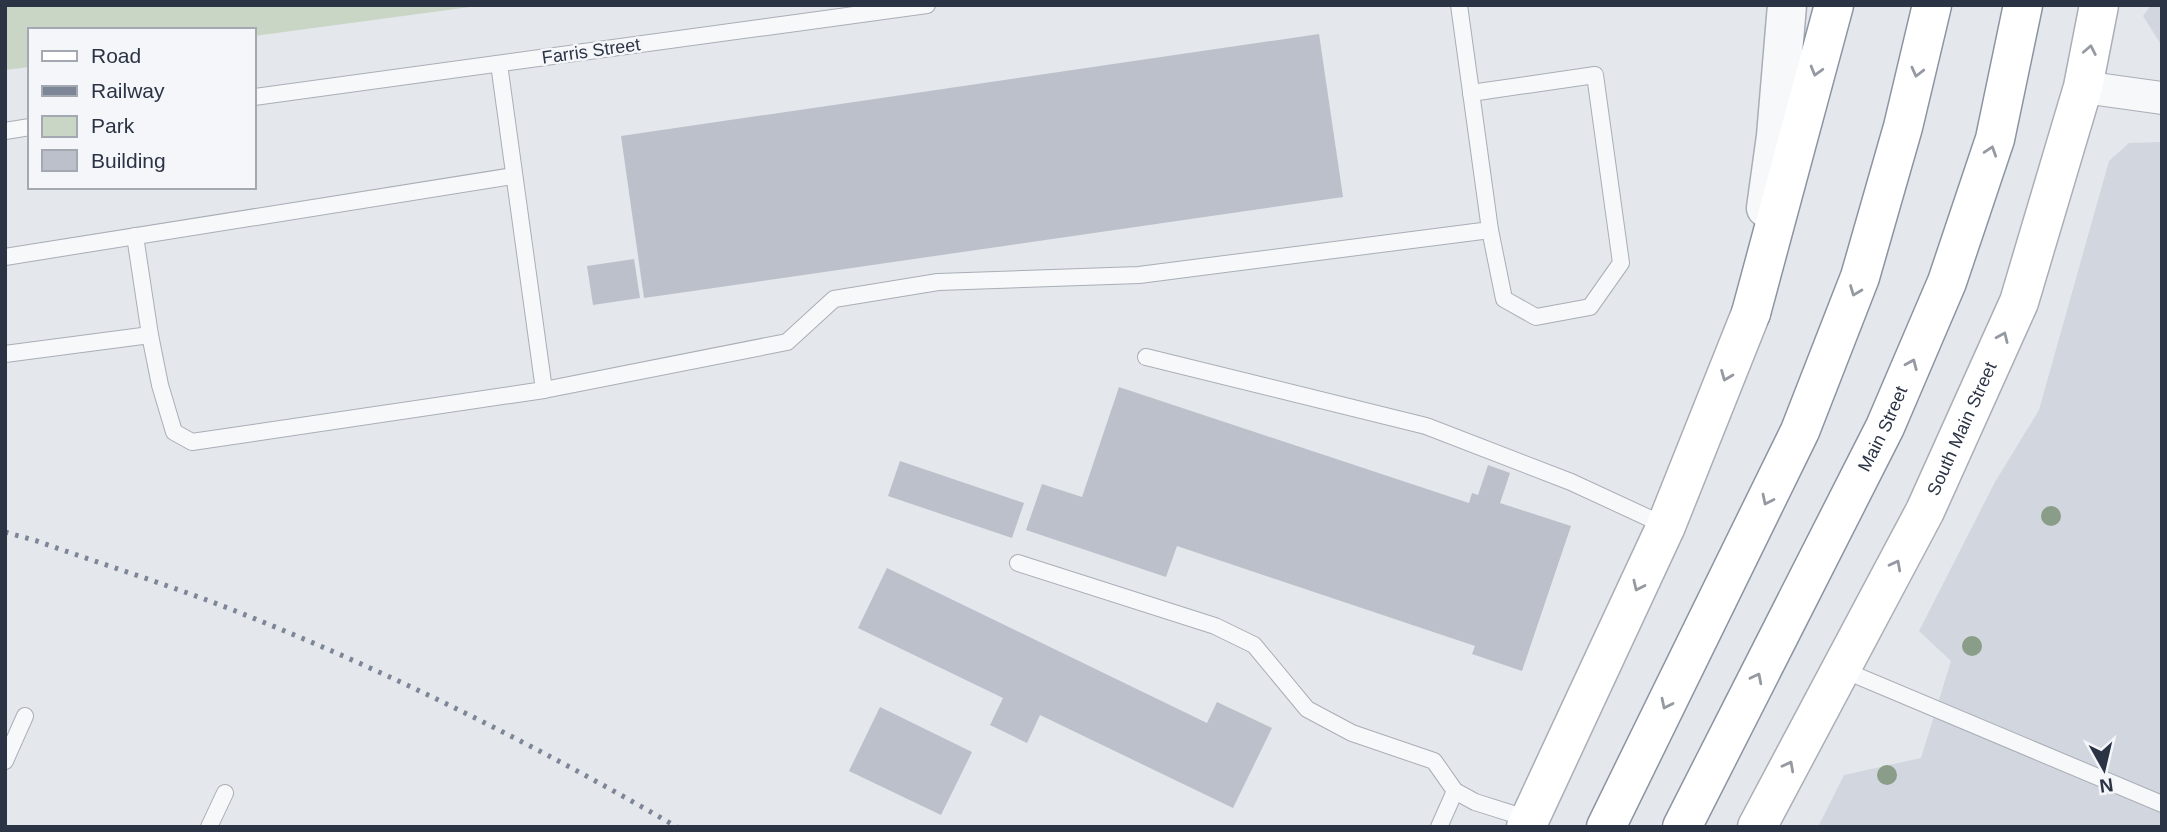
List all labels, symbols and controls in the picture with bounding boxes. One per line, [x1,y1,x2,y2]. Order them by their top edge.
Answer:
legend [28,28,256,189]
street label: Farris Street [541,34,641,68]
text: Road [91,44,141,67]
one-way arrow [2082,44,2097,56]
one-way arrow [1810,65,1824,77]
one-way arrow [1910,66,1925,78]
text: Railway [91,79,165,102]
text: Park [91,114,135,137]
one-way arrow [1983,146,1997,158]
text: Building [91,149,166,172]
one-way arrow [1850,284,1864,296]
one-way arrow [1995,332,2009,345]
one-way arrow [1904,359,1918,372]
street label: South Main Street [1923,359,2001,499]
one-way arrow [1720,369,1734,381]
street label: Main Street [1854,383,1911,475]
one-way arrow [1761,493,1775,505]
one-way arrow [1888,560,1901,573]
one-way arrow [1632,579,1646,591]
one-way arrow [1749,673,1763,686]
one-way arrow [1661,697,1675,709]
north arrow [2069,734,2139,804]
one-way arrow [1781,761,1795,774]
text: N [2098,774,2115,797]

